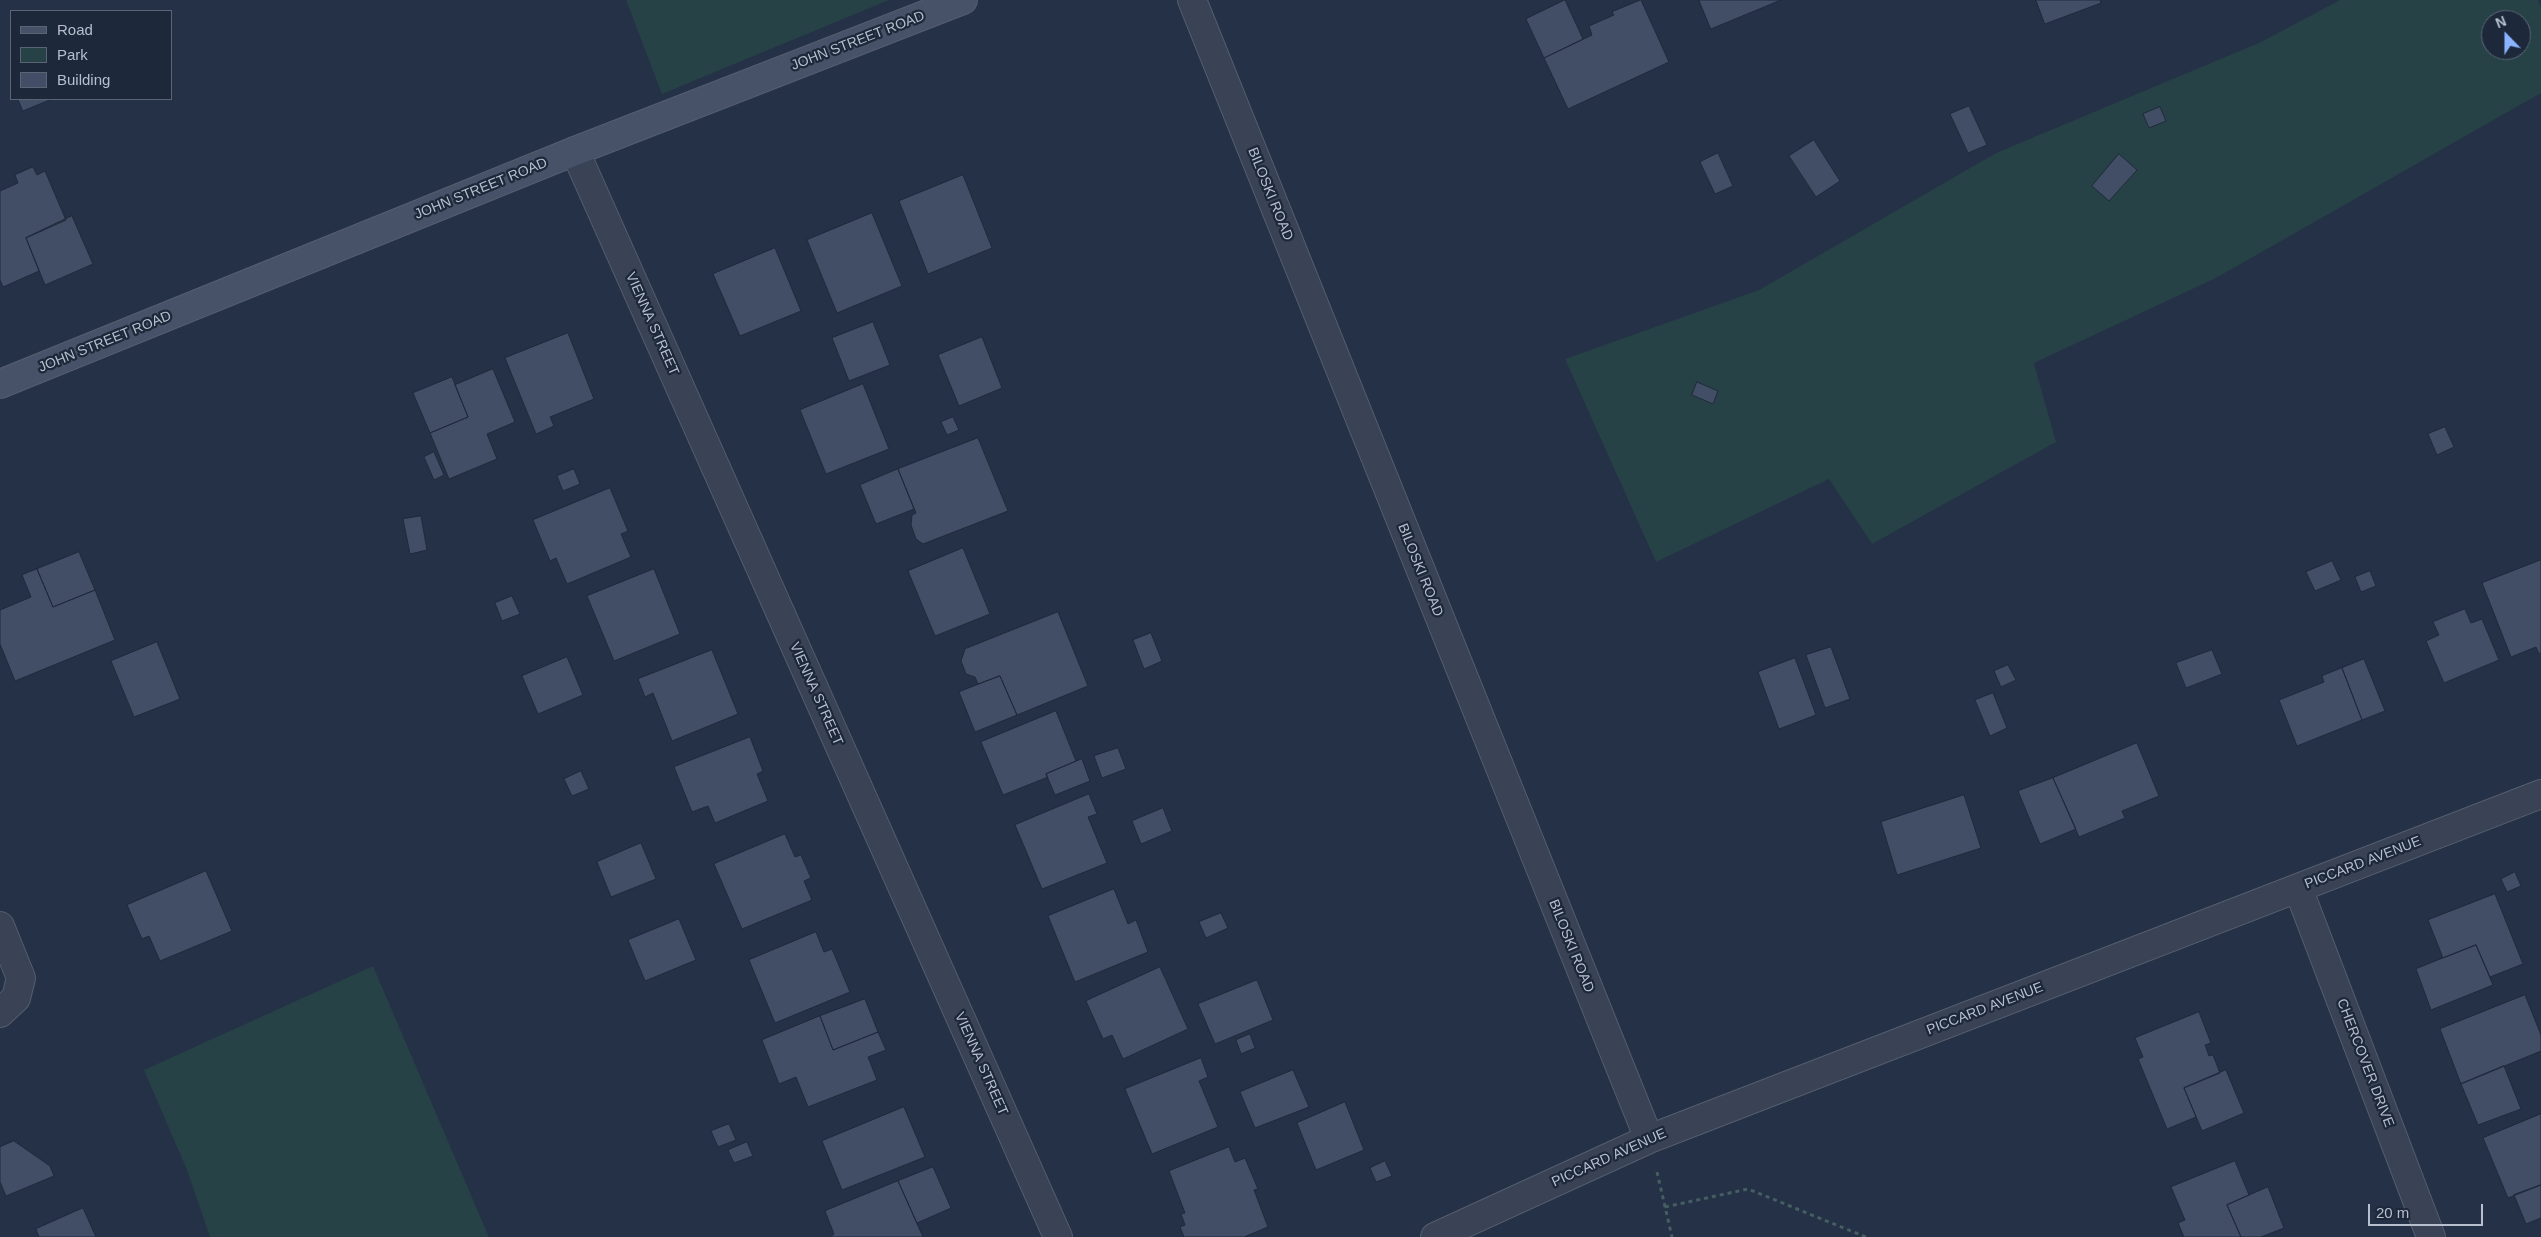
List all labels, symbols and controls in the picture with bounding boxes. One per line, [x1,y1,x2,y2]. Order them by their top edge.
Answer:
street label: JOHN STREET ROAD [789,8,927,74]
legend [10,10,172,100]
north arrow [2481,10,2531,60]
text: N [2493,13,2508,31]
text: Road [57,21,93,38]
text: Park [57,46,88,63]
text: Building [57,71,110,88]
street label: BILOSKI ROAD [1244,145,1296,243]
street label: JOHN STREET ROAD [412,155,550,223]
street label: VIENNA STREET [622,270,682,378]
street label: JOHN STREET ROAD [36,308,174,376]
street label: BILOSKI ROAD [1394,521,1446,619]
street label: VIENNA STREET [786,640,846,748]
street label: PICCARD AVENUE [2302,833,2424,893]
street label: BILOSKI ROAD [1545,897,1597,995]
street label: PICCARD AVENUE [1924,979,2046,1039]
street label: CHERCOVER DRIVE [2333,996,2397,1130]
street label: VIENNA STREET [951,1010,1011,1118]
street label: PICCARD AVENUE [1549,1125,1669,1191]
scale bar [2371,1194,2486,1226]
text: 20 m [2376,1204,2409,1221]

